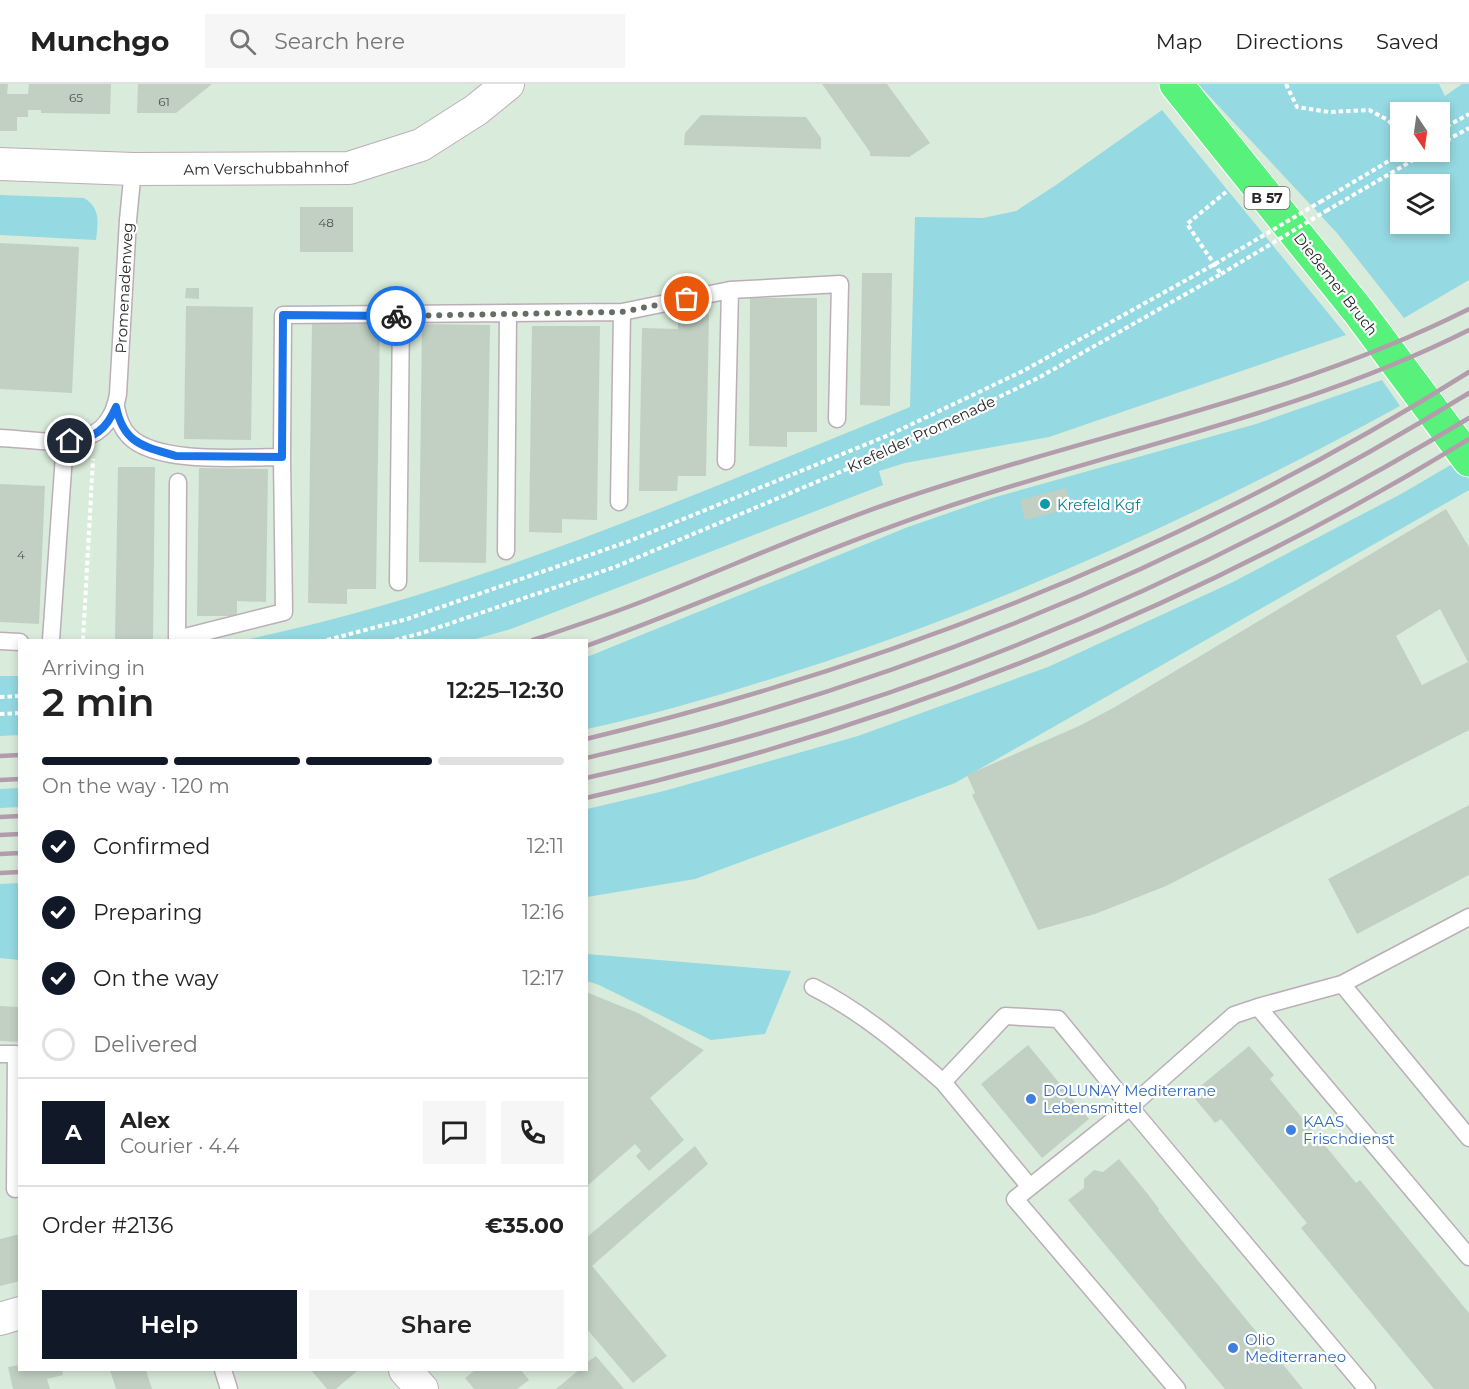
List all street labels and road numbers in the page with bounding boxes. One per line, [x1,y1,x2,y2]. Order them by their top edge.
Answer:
street label: Am Verschubbahnhof [183,157,350,179]
road number: B 57 [1244,187,1290,209]
street label: Promenadenweg [111,222,137,354]
street label: Dießemer Bruch [1290,229,1382,339]
street label: Krefelder Promenade [844,391,998,477]

